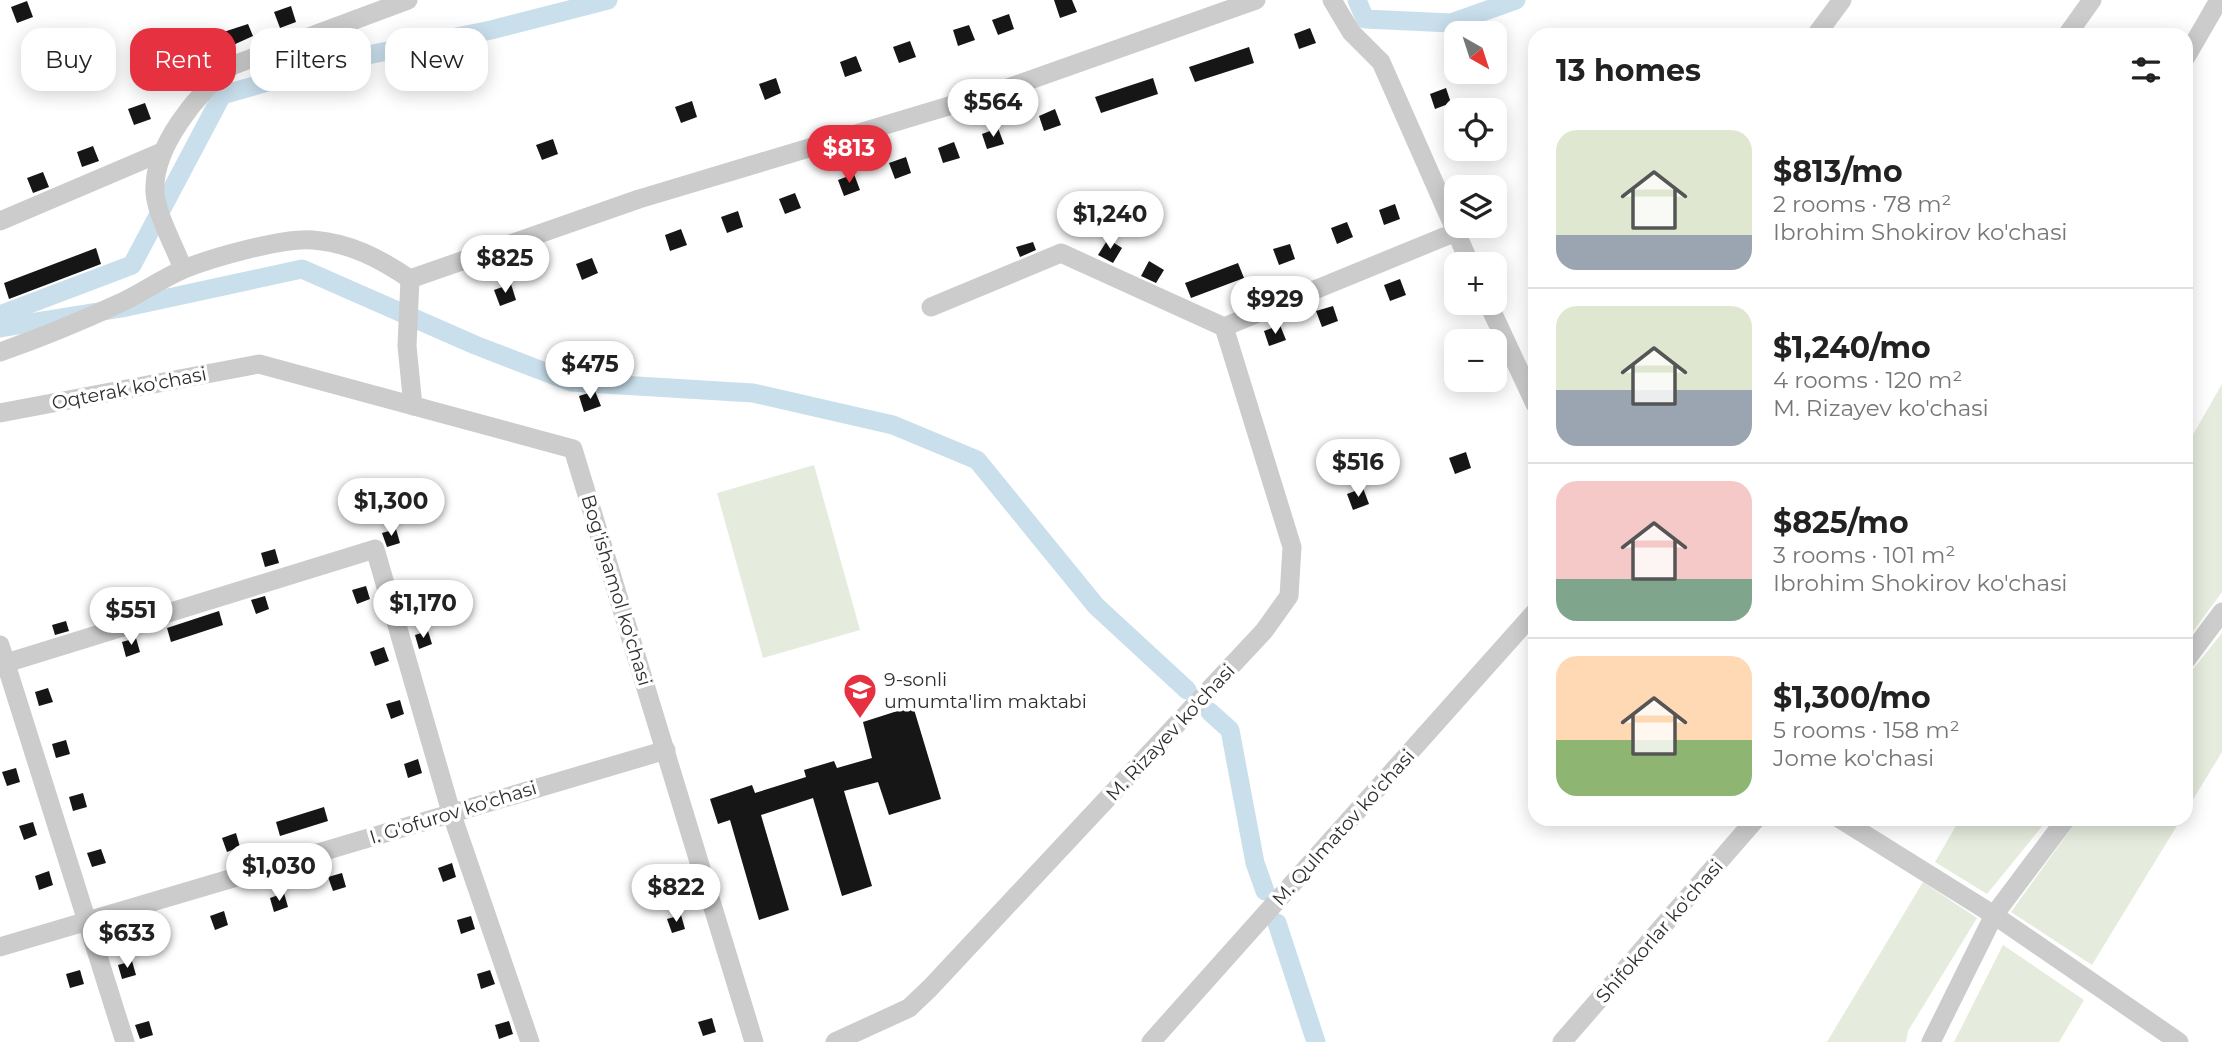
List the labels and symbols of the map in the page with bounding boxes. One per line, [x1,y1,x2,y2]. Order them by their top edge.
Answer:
north arrow [1444,21,1507,84]
pin: $564 [952,80,1034,139]
pin: $813 [808,125,890,185]
pin: $1,240 [1053,191,1167,251]
pin: $825 [464,236,546,295]
pin: $929 [1234,276,1316,336]
pin: $475 [549,342,631,401]
street label: Oqterak ko'chasi [50,362,208,415]
pin: $516 [1317,440,1399,499]
pin: $1,300 [334,478,448,538]
street label: Bog'ishamol ko'chasi [576,492,657,689]
pin: $1,170 [366,580,480,640]
pin: $551 [90,588,172,647]
street label: M. Rizayev ko'chasi [1101,659,1240,805]
place label: 9-sonli umumta'lim maktabi [884,668,1087,713]
school or university icon: 9-sonli umumta'lim maktabi [841,671,879,720]
street label: M. Qulmatov ko'chasi [1267,745,1419,910]
street label: I. G'ofurov ko'chasi [367,776,539,849]
pin: $1,030 [222,844,336,903]
street label: Shifokorlar ko'chasi [1591,855,1728,1008]
pin: $822 [635,864,717,924]
pin: $633 [86,911,168,970]

